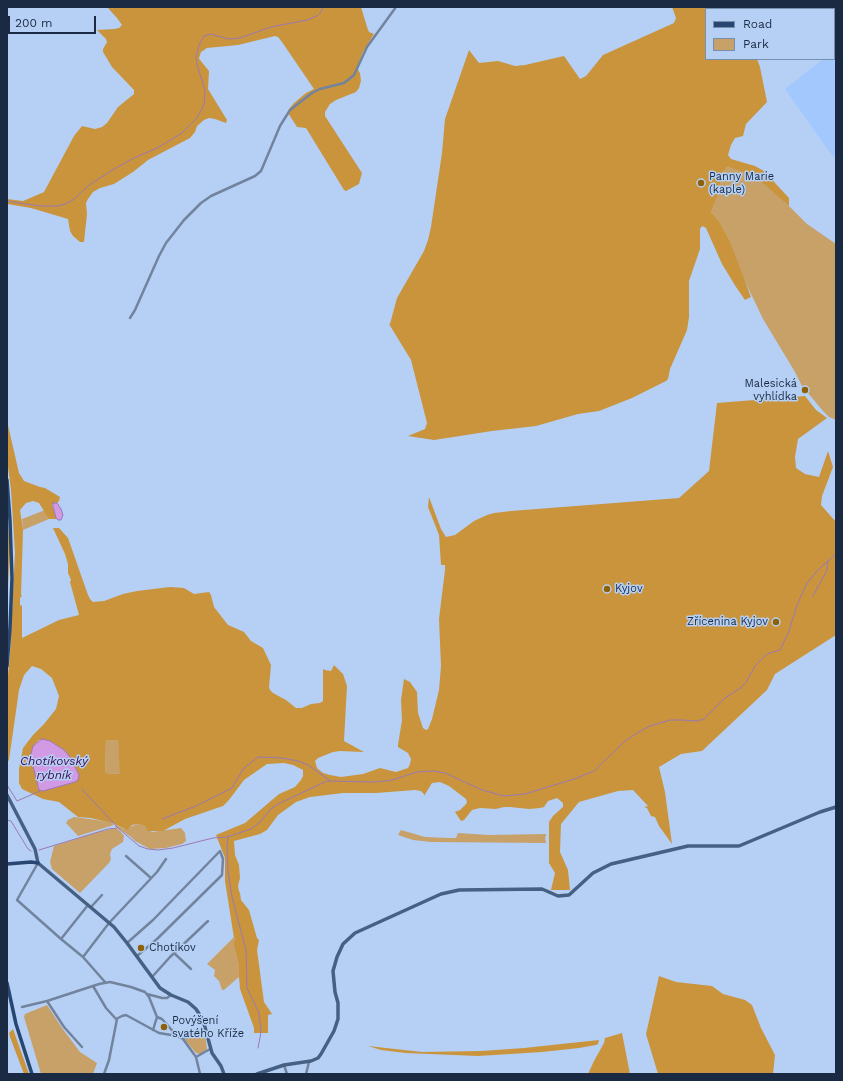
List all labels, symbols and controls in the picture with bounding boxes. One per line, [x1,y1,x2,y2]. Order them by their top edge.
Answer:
scale bar [10,8,98,34]
legend [705,8,835,60]
text: 200 m [15,16,52,30]
text: Road [743,17,772,31]
text: Park [743,37,769,51]
place label: Panny Marie (kaple) [709,170,774,196]
marker: Panny Marie (kaple) [696,178,706,188]
place label: Malesická vyhlídka [744,377,797,403]
marker: Malesická vyhlídka [800,385,810,395]
place label: Kyjov [615,582,643,596]
marker: Kyjov [602,584,612,594]
place label: Zřícenina Kyjov [687,615,768,629]
marker: Zřícenina Kyjov [771,617,781,627]
water label: Chotíkovský rybník [20,754,88,782]
place label: Chotíkov [149,941,196,955]
marker: Chotíkov [136,943,146,953]
place label: Povýšení svatého Kříže [172,1014,244,1040]
marker: Povýšení svatého Kříže [159,1022,169,1032]

